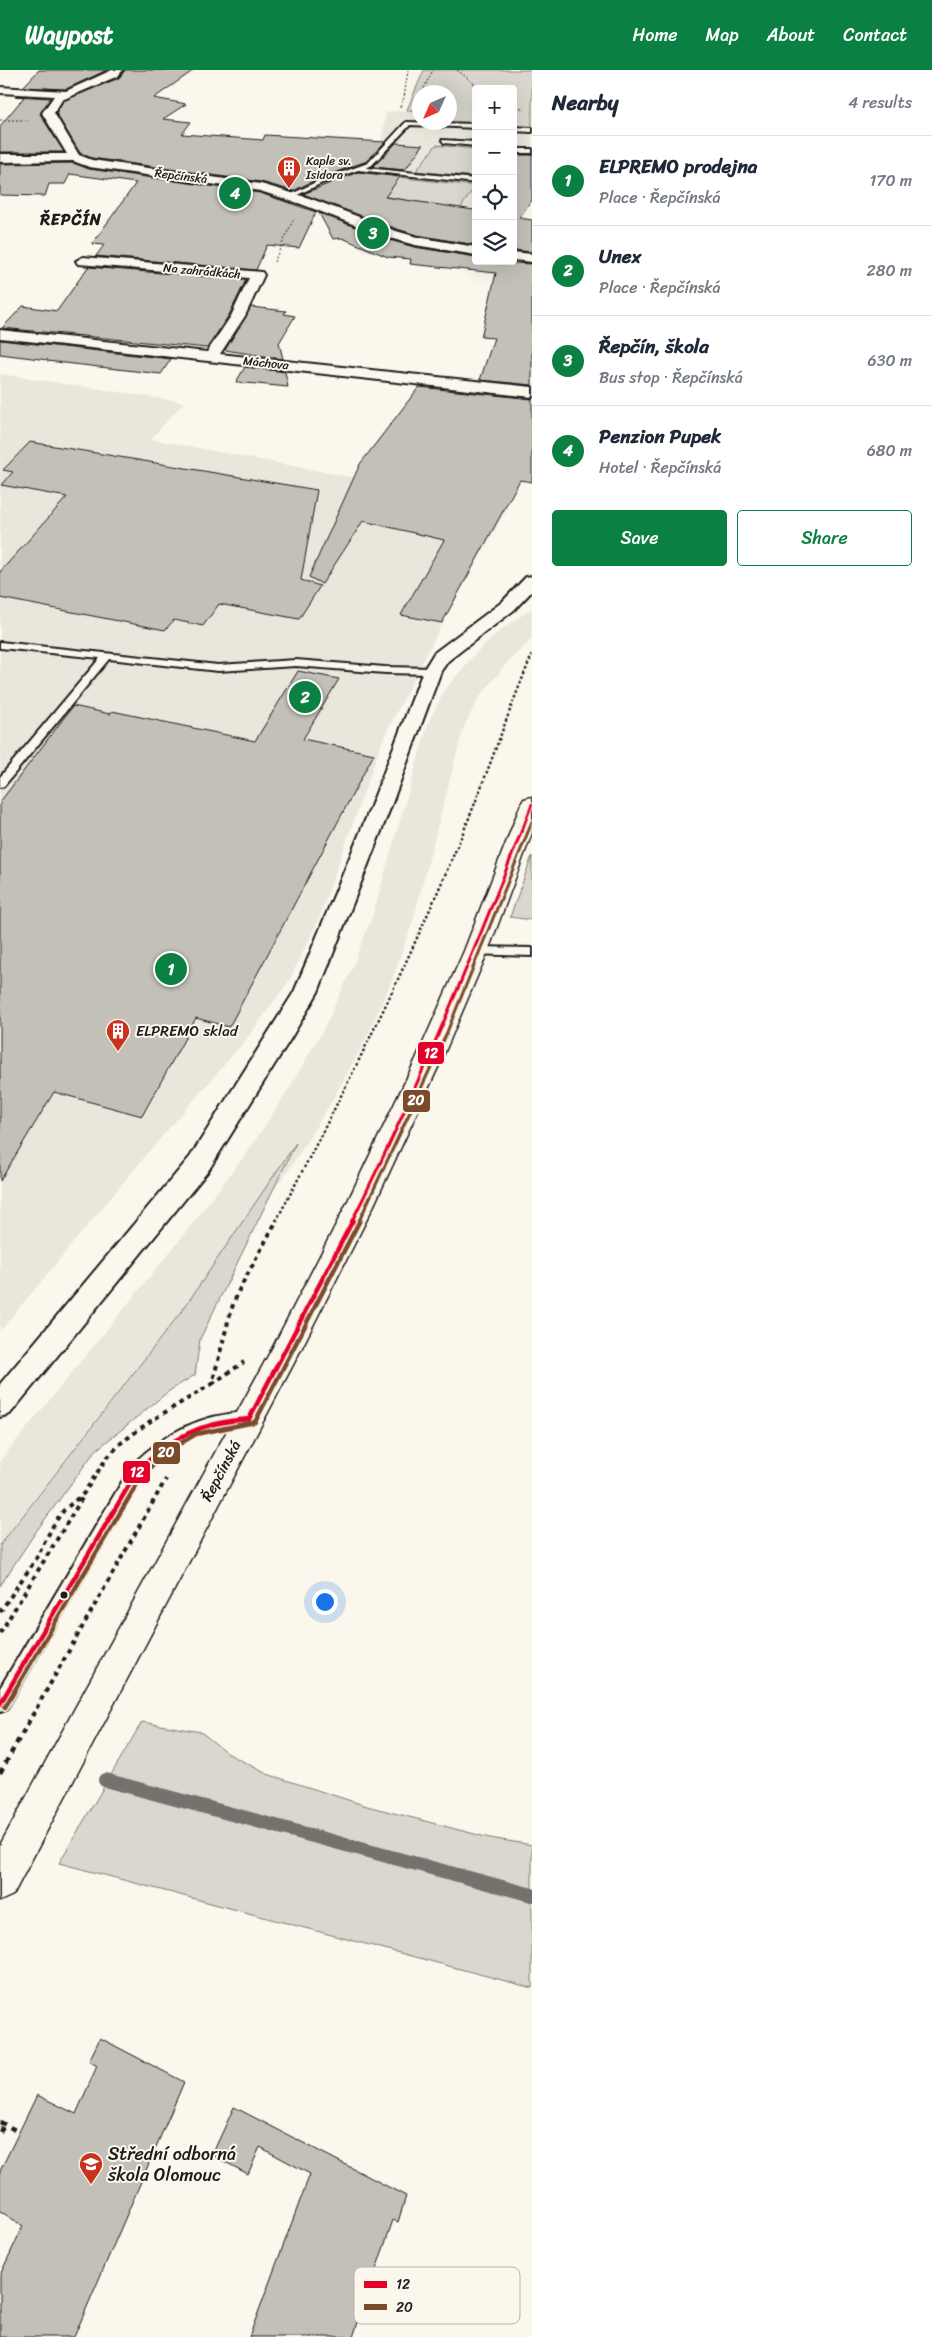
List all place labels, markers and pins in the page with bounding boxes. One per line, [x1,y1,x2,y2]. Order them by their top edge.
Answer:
place label: Kaple sv. Isidora [305,150,352,186]
building icon: Kaple sv. Isidora [276,155,302,189]
pin: 4 [219,174,251,212]
pin: 3 [357,214,389,252]
pin: 2 [289,678,321,716]
pin: 1 [155,950,187,988]
building icon: ELPREMO sklad [105,1018,131,1052]
place label: ELPREMO sklad [136,1018,239,1044]
unlabelled marker [59,1590,69,1600]
place label: Střední odborná škola Olomouc [107,2138,236,2191]
school or university icon: Střední odborná škola Olomouc [78,2151,104,2185]

